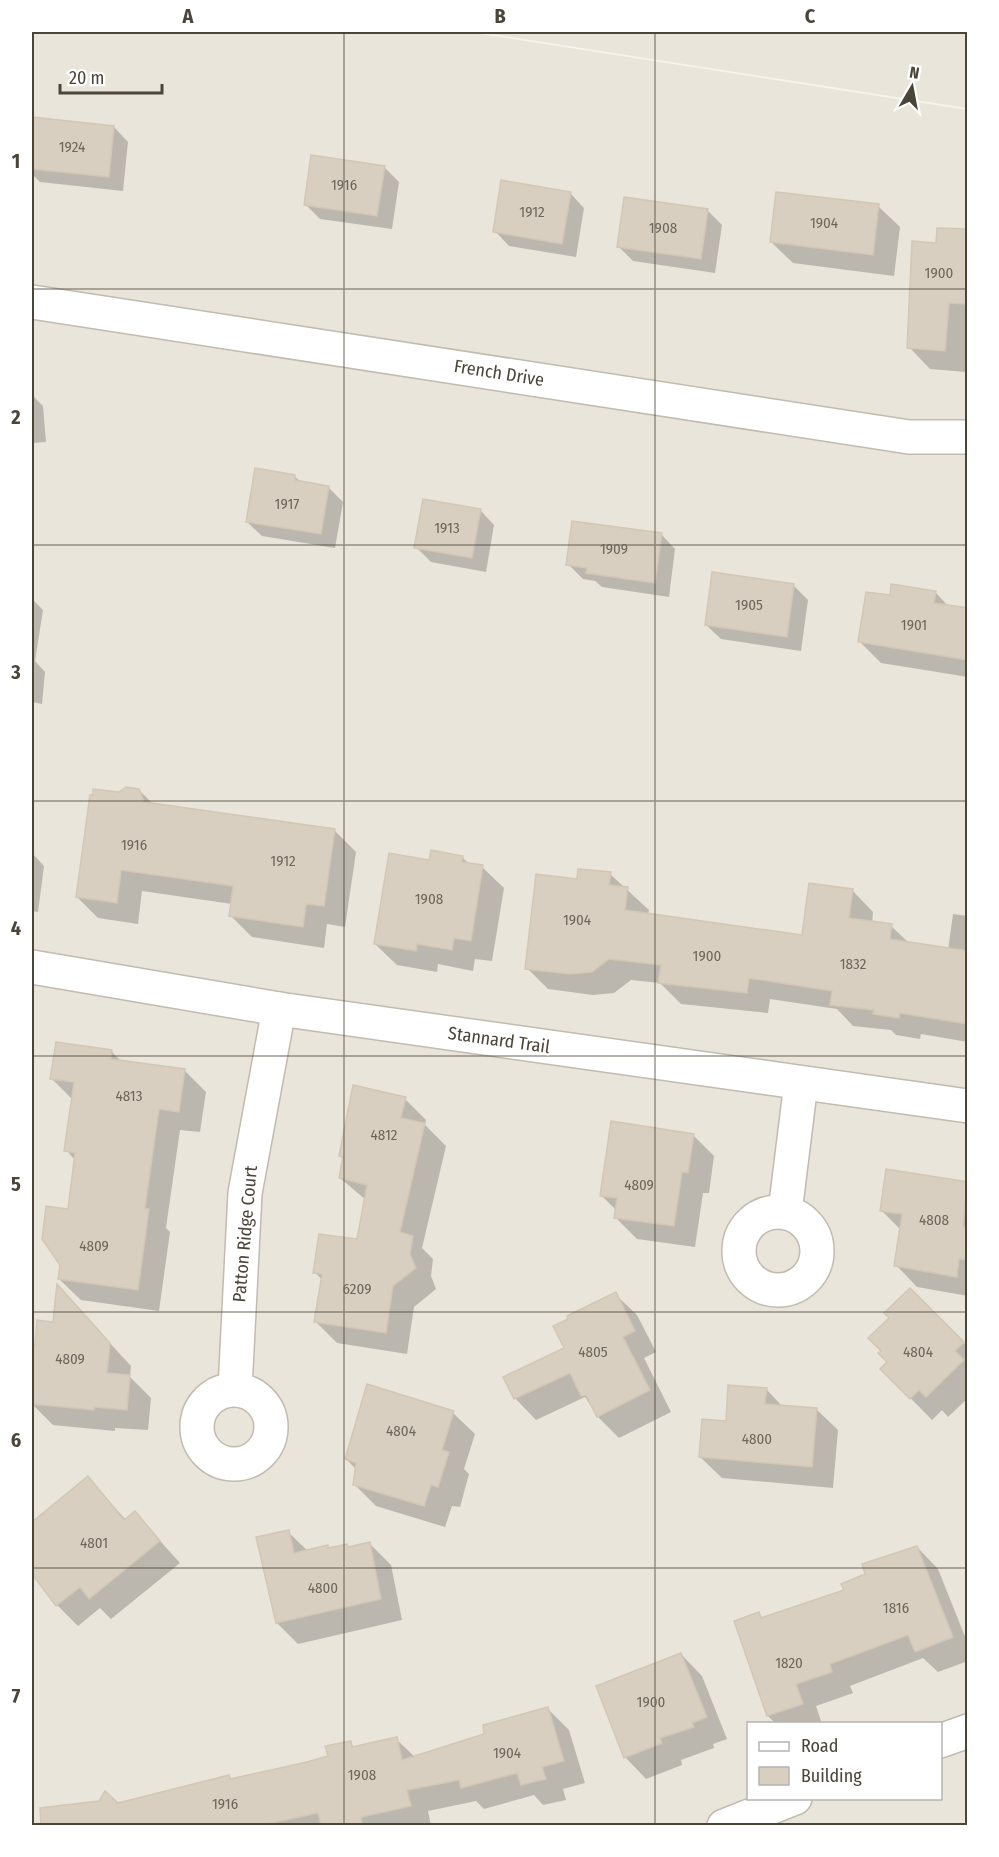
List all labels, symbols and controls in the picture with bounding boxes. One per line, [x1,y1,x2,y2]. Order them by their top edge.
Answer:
text: A [182,4,195,28]
text: B [494,4,506,28]
text: C [805,4,816,28]
scale bar [60,57,162,95]
north arrow [882,57,942,117]
text: N [908,63,921,83]
text: 20 m [69,67,104,89]
house number: 1924 [59,138,85,156]
text: 1 [12,149,20,173]
house number: 1916 [331,176,357,194]
house number: 1912 [519,203,545,221]
house number: 1904 [810,214,838,232]
house number: 1908 [649,219,677,237]
house number: 1900 [925,264,953,282]
street label: French Drive [452,355,546,391]
text: 2 [10,405,21,429]
house number: 1917 [275,495,299,513]
house number: 1913 [434,519,460,537]
house number: 1909 [600,540,628,558]
house number: 1905 [735,596,763,614]
house number: 1901 [901,616,927,634]
text: 3 [10,660,21,684]
house number: 1916 [121,836,147,854]
house number: 1912 [270,852,296,870]
house number: 1908 [415,890,443,908]
house number: 1904 [563,911,591,929]
text: 4 [11,916,21,940]
house number: 1900 [693,947,721,965]
house number: 1832 [840,955,867,973]
street label: Stannard Trail [447,1022,552,1058]
house number: 4813 [115,1087,143,1105]
house number: 4812 [371,1126,398,1144]
street label: Patton Ridge Court [228,1165,262,1303]
text: 5 [11,1172,21,1196]
house number: 4809 [624,1176,654,1194]
house number: 4808 [919,1211,949,1229]
house number: 4809 [79,1237,109,1255]
house number: 6209 [343,1280,371,1298]
house number: 4805 [578,1343,608,1361]
house number: 4804 [903,1343,933,1361]
house number: 4809 [55,1350,85,1368]
house number: 4804 [386,1422,416,1440]
text: 6 [11,1428,21,1452]
house number: 4800 [742,1430,772,1448]
house number: 4801 [80,1534,108,1552]
house number: 4800 [308,1579,338,1597]
house number: 1816 [883,1599,909,1617]
house number: 1820 [775,1654,803,1672]
text: 7 [12,1684,21,1708]
house number: 1900 [637,1693,665,1711]
legend [747,1722,942,1800]
text: Road [801,1735,838,1757]
house number: 1904 [493,1744,521,1762]
text: Building [801,1765,862,1787]
house number: 1908 [348,1766,376,1784]
house number: 1916 [212,1795,238,1813]

